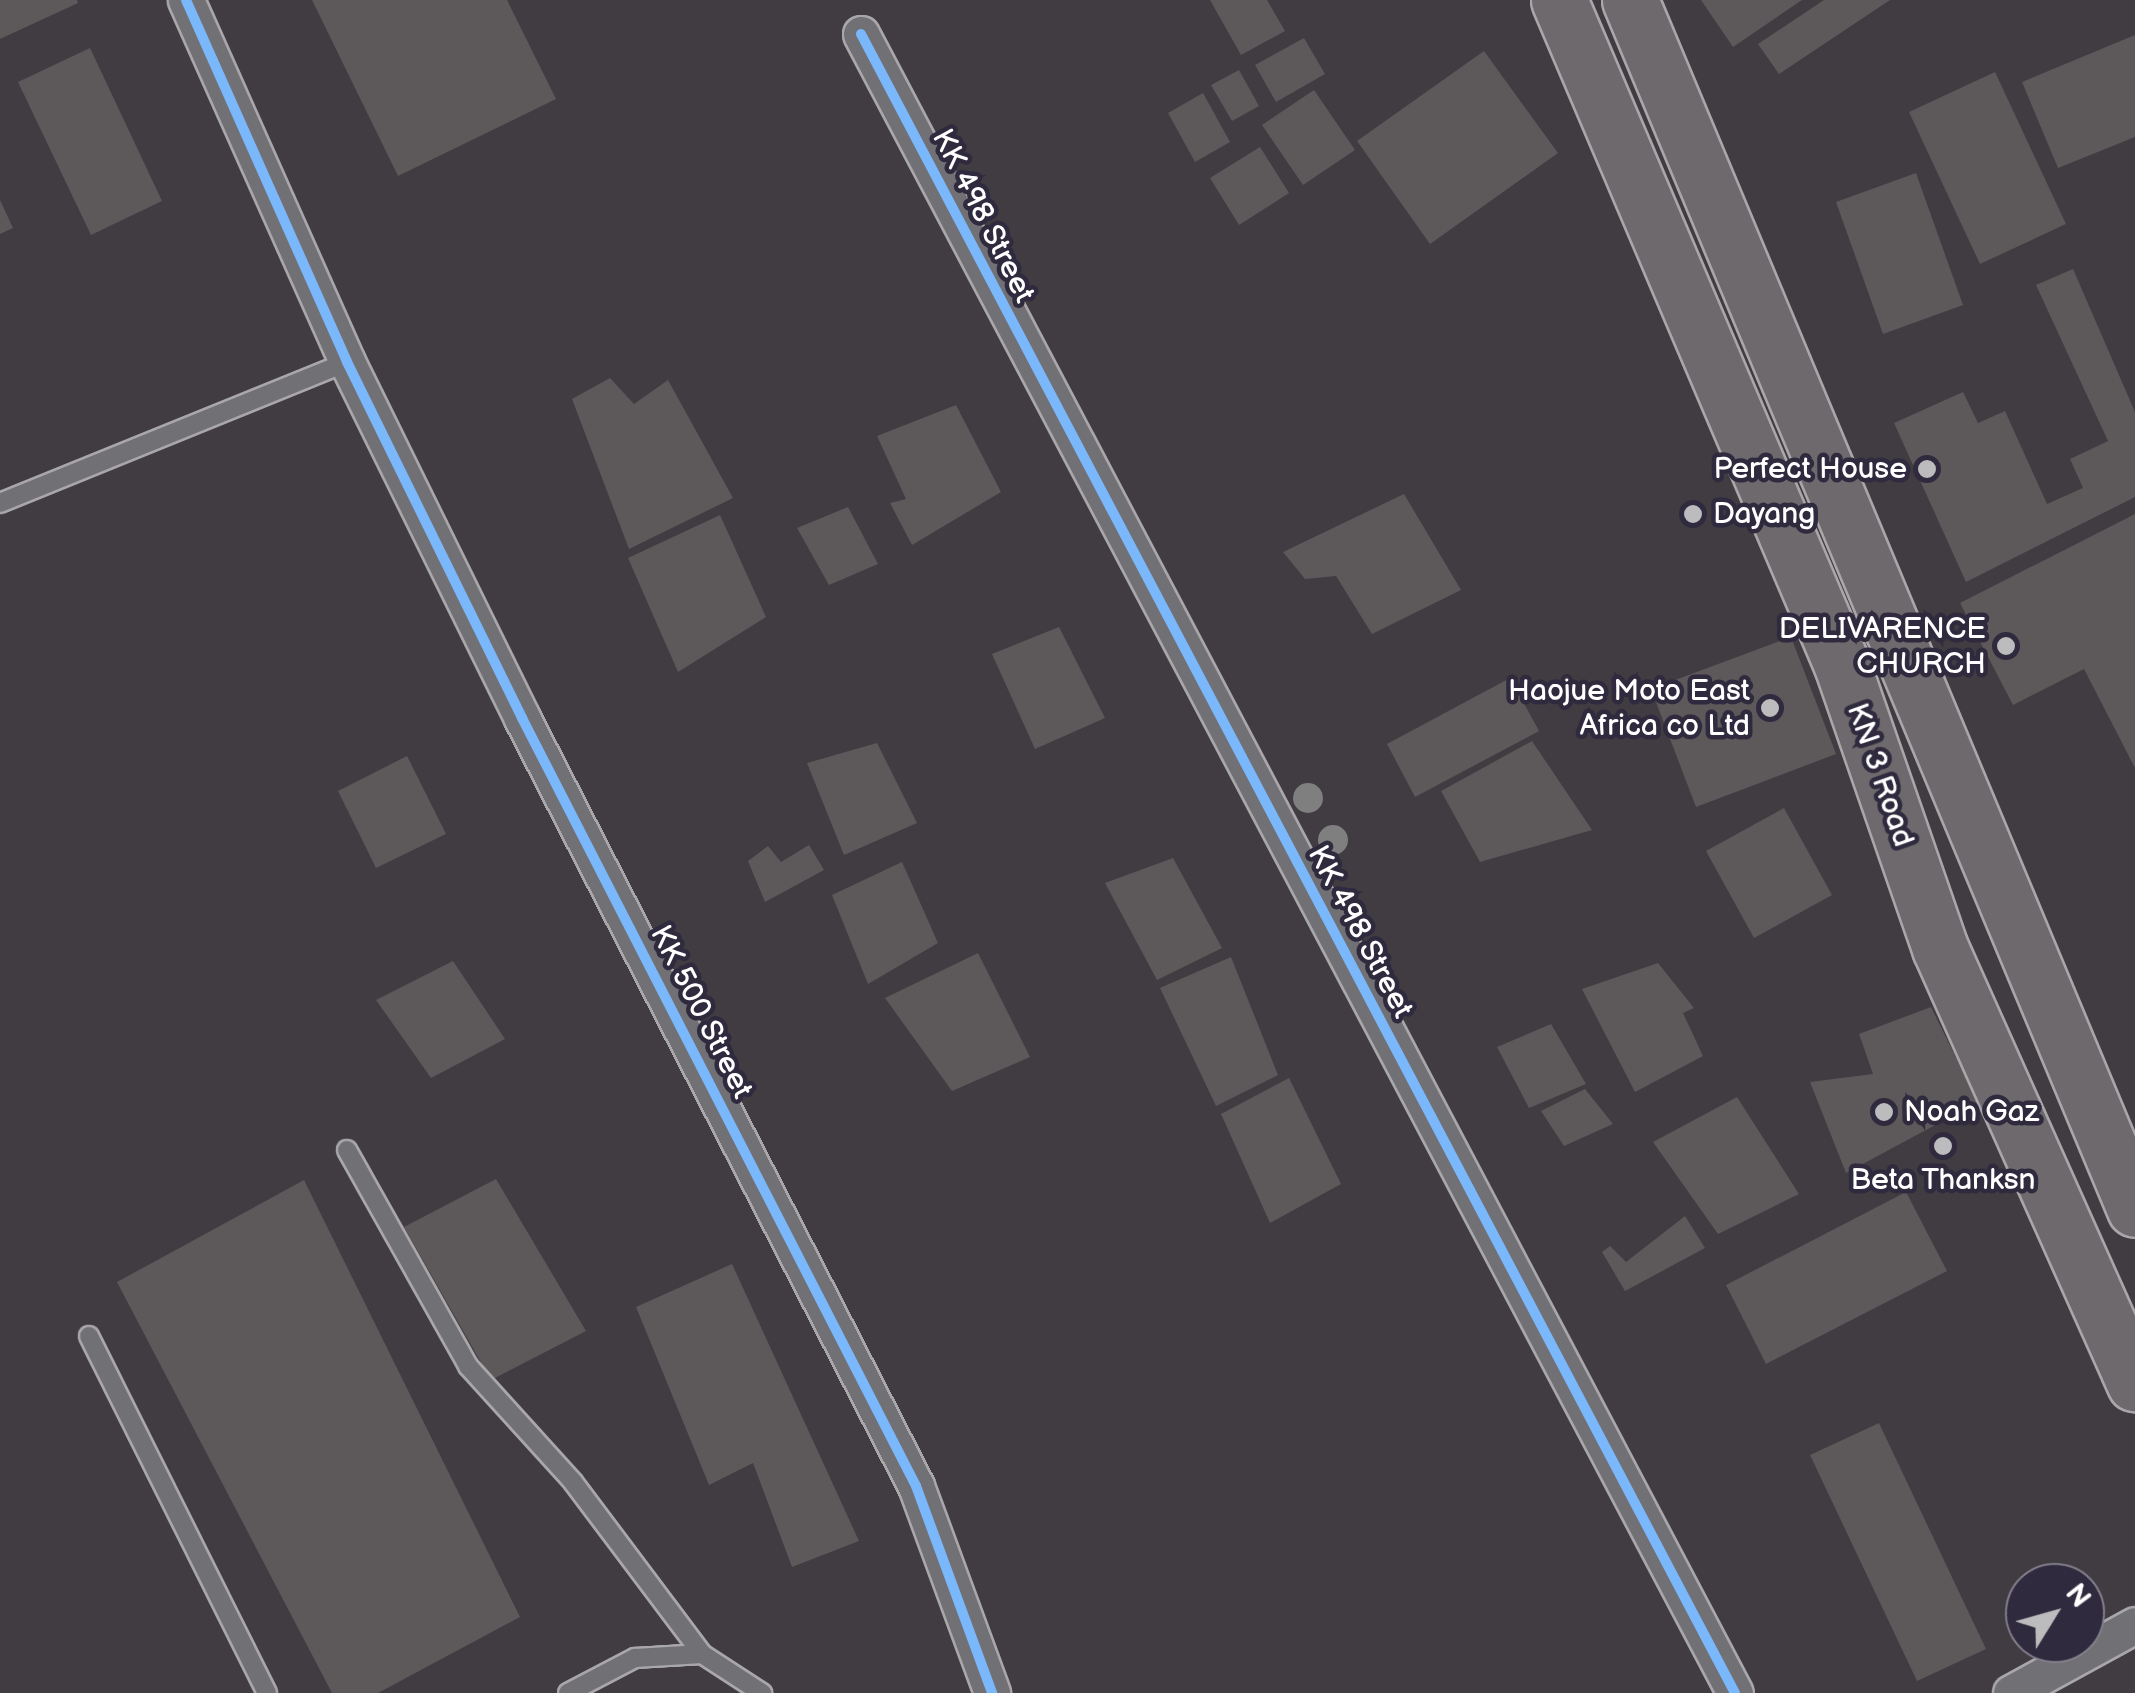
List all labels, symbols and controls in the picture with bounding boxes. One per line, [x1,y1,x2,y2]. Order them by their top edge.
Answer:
street label: KK 498 Street [924,123,1042,309]
place label: Perfect House [1714,451,1907,487]
marker: Perfect House [1916,458,1938,480]
place label: Dayang [1713,496,1815,532]
marker: Dayang [1682,503,1704,525]
place label: DELIVARENCE CHURCH [1779,611,1986,682]
marker: DELIVARENCE CHURCH [1995,635,2017,657]
place label: Haojue Moto East Africa co Ltd [1508,673,1750,744]
marker: Haojue Moto East Africa co Ltd [1759,697,1781,719]
street label: KN 3 Road [1839,699,1921,851]
street label: KK 498 Street [1299,839,1421,1025]
street label: KK 500 Street [642,919,760,1105]
place label: Noah Gaz [1904,1094,2039,1130]
marker: Noah Gaz [1873,1101,1895,1123]
marker: Beta Thanksn [1932,1135,1954,1157]
place label: Beta Thanksn [1850,1162,2036,1198]
north arrow [2005,1563,2105,1663]
text: N [2058,1578,2097,1614]

